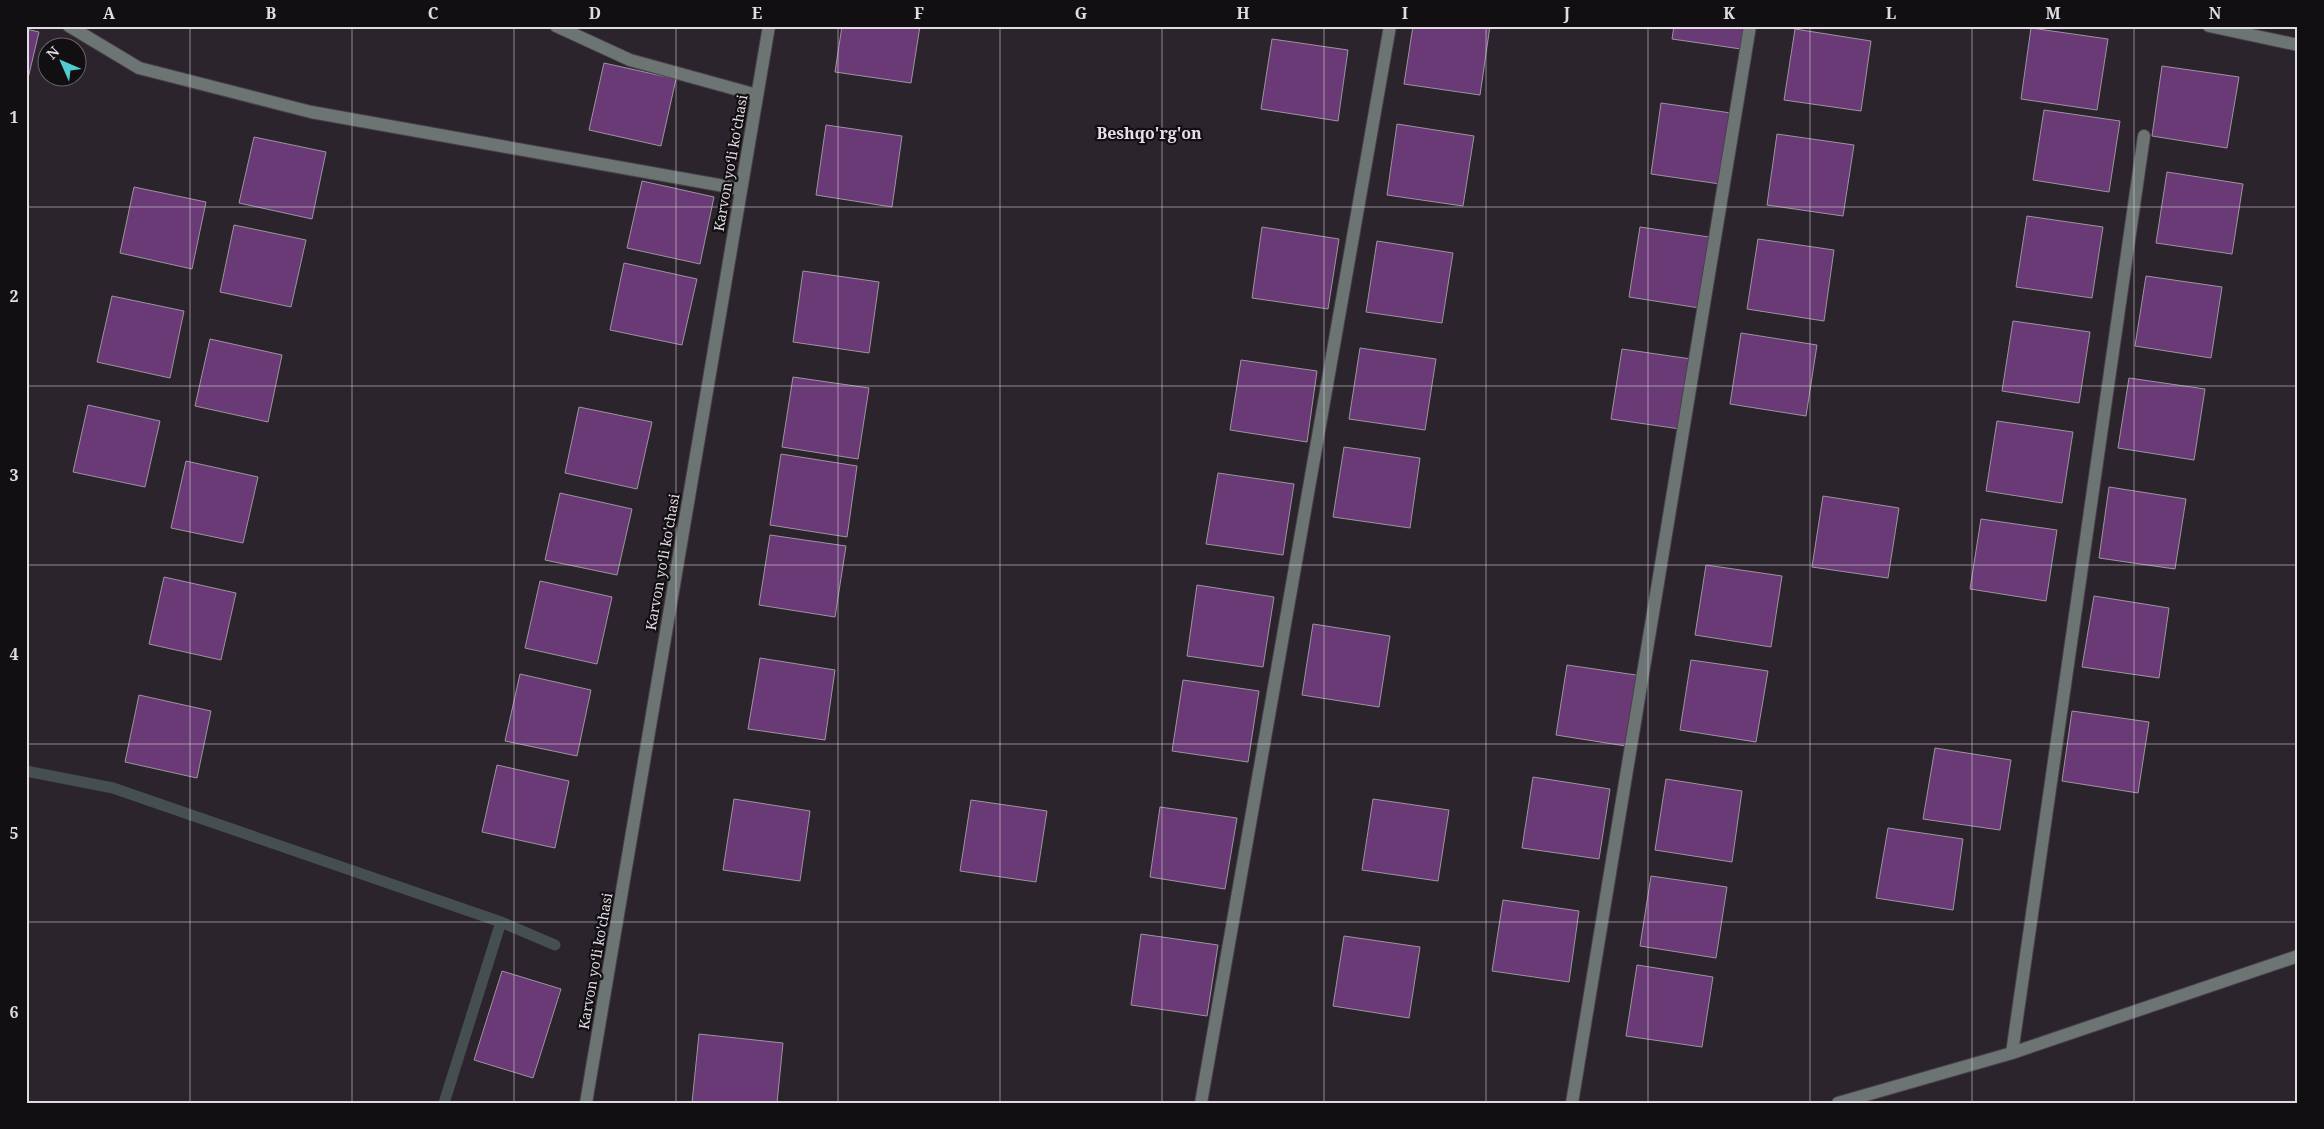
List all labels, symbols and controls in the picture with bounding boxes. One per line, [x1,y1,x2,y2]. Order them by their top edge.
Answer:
text: A [103,2,116,24]
text: B [266,2,277,24]
text: C [428,2,439,24]
text: D [589,2,601,24]
text: E [752,2,762,24]
text: F [914,2,924,24]
text: G [1075,2,1087,24]
text: H [1236,2,1250,24]
text: I [1402,2,1408,24]
text: J [1563,2,1571,24]
text: K [1723,2,1735,24]
text: L [1886,2,1896,24]
text: M [2045,2,2061,24]
text: N [2209,2,2222,24]
north arrow [38,38,88,88]
text: N [42,42,63,63]
street label: Karvon yo‘li ko'chasi [709,93,751,233]
text: 1 [9,106,19,128]
district label: Beshqo'rg'on [1096,122,1202,144]
text: 2 [9,285,19,307]
text: 3 [9,464,19,486]
street label: Karvon yo‘li ko'chasi [641,492,683,632]
text: 4 [9,643,19,665]
text: 5 [9,822,19,844]
street label: Karvon yo‘li ko'chasi [574,891,616,1031]
text: 6 [9,1001,19,1023]

